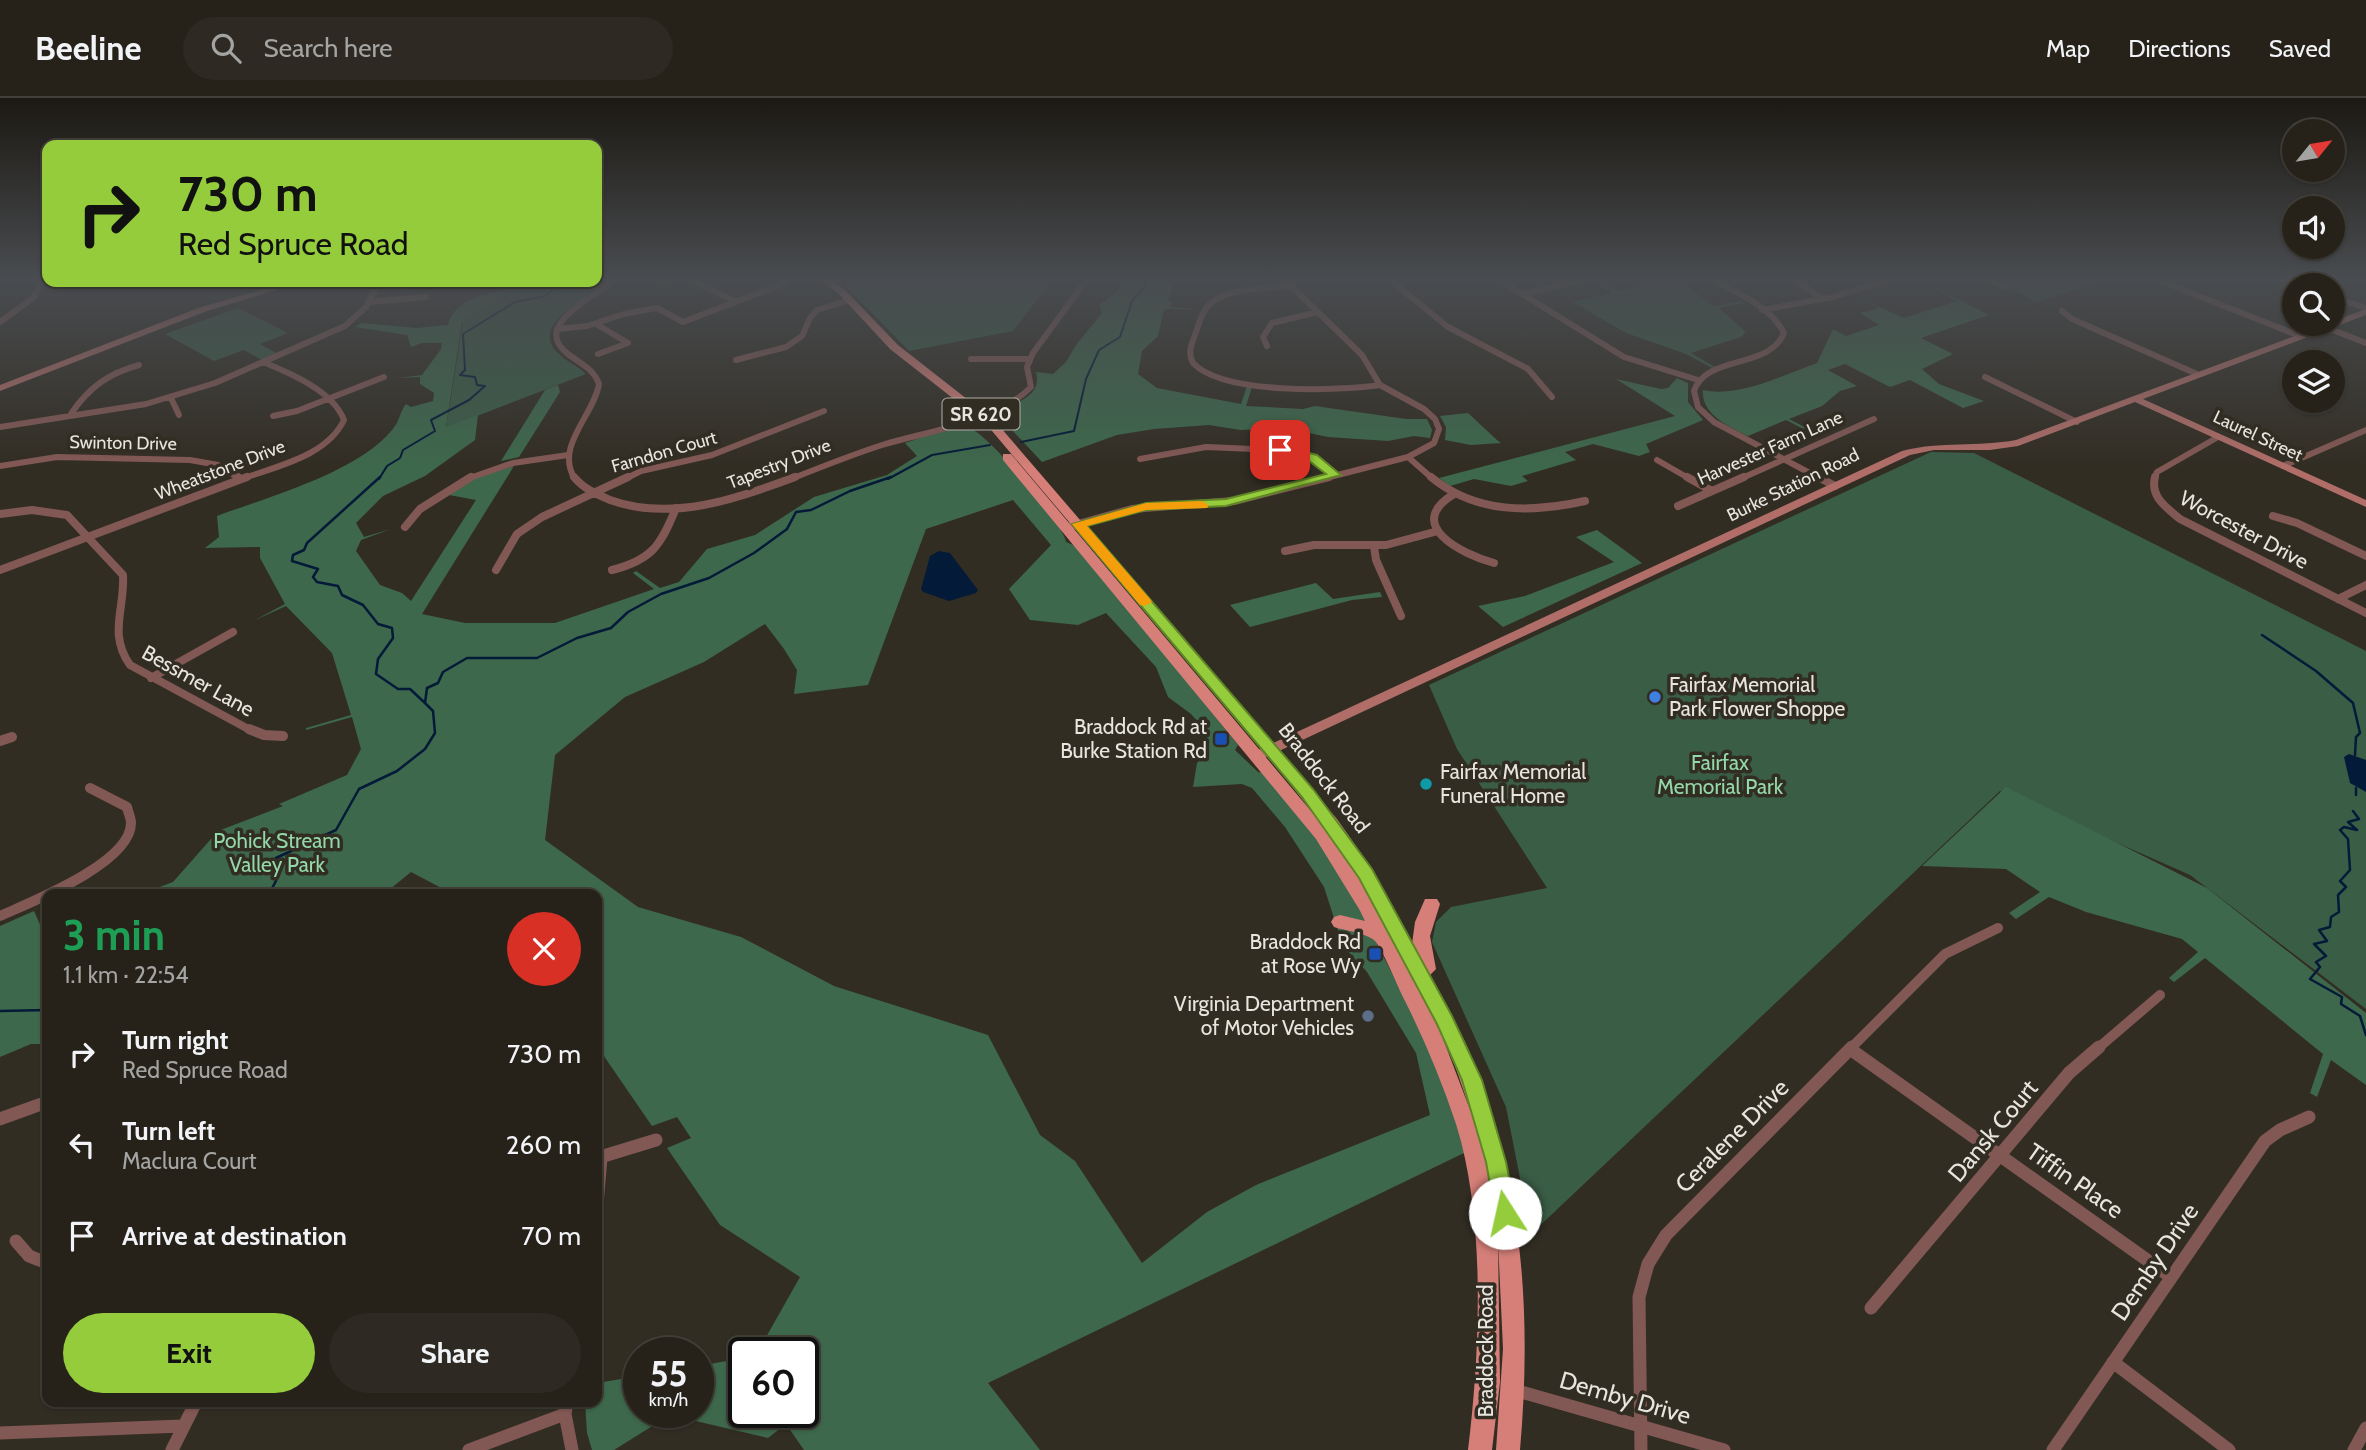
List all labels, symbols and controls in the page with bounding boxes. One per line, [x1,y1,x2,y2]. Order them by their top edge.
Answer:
search box [183,17,673,80]
text: Beeline [35,28,141,68]
icon: search [207,29,245,67]
text: Search here [263,32,393,64]
text: Map [2046,34,2090,63]
text: Directions [2128,34,2231,63]
text: Saved [2269,34,2331,63]
north arrow [2282,119,2345,182]
map controls [2282,119,2345,413]
text: 730 m [178,164,318,223]
icon: right [63,168,154,259]
button: sound [2282,196,2345,259]
text: Red Spruce Road [178,224,409,263]
button: search [2282,273,2345,336]
button: layers [2282,350,2345,413]
road number: SR 620 [942,398,1020,430]
street label: Harvester Farm Lane [1694,406,1846,490]
street label: Laurel Street [2210,406,2306,466]
pin [1250,420,1310,480]
street label: Farndon Court [609,426,719,478]
street label: Swinton Drive [69,431,177,455]
icon: arrive [1261,431,1299,469]
street label: Tapestry Drive [724,434,834,494]
street label: Wheatstone Drive [152,435,288,505]
street label: Burke Station Road [1723,443,1863,527]
street label: Worcester Drive [2176,485,2313,574]
street label: Bessmer Lane [138,639,259,722]
place label: Fairfax Memorial Park Flower Shoppe [1669,672,1846,721]
marker: Fairfax Memorial Park Flower Shoppe [1647,689,1663,705]
place label: Braddock Rd at Burke Station Rd [1060,714,1207,763]
street label: Braddock Road [1274,718,1375,838]
marker: Braddock Rd at Burke Station Rd [1213,731,1229,747]
park label: Fairfax Memorial Park [1657,750,1784,799]
place label: Fairfax Memorial Funeral Home [1440,759,1586,808]
marker: Fairfax Memorial Funeral Home [1418,776,1434,792]
park label: Pohick Stream Valley Park [213,828,341,877]
text: 3 min [63,909,165,961]
button: close [507,912,581,986]
place label: Braddock Rd at Rose Wy [1250,929,1361,978]
marker: Braddock Rd at Rose Wy [1367,946,1383,962]
text: 1.1 km · 22:54 [63,961,189,989]
place label: Virginia Department of Motor Vehicles [1174,991,1354,1040]
marker: Virginia Department of Motor Vehicles [1360,1008,1376,1024]
text: Turn right [122,1024,228,1056]
icon: right [63,1035,101,1073]
text: 730 m [507,1038,581,1070]
text: Red Spruce Road [122,1056,288,1084]
street label: Ceralene Drive [1669,1073,1794,1198]
street label: Dansk Court [1942,1074,2044,1188]
text: Turn left [122,1115,215,1147]
icon: left [63,1126,101,1164]
text: 260 m [506,1129,581,1161]
street label: Tiffin Place [2021,1137,2129,1224]
text: Maclura Court [122,1147,256,1175]
position arrow [1468,1176,1542,1250]
street label: Demby Drive [2105,1198,2204,1326]
icon: arrive [63,1217,101,1255]
text: Arrive at destination [122,1220,347,1252]
text: 70 m [521,1220,581,1252]
street label: Braddock Road [1473,1284,1498,1418]
button: Exit [63,1313,315,1393]
button: Share [329,1313,581,1393]
speed limit sign: 60 [728,1337,819,1428]
text: 55 [650,1352,687,1395]
street label: Demby Drive [1556,1365,1694,1430]
text: km/h [649,1389,688,1411]

